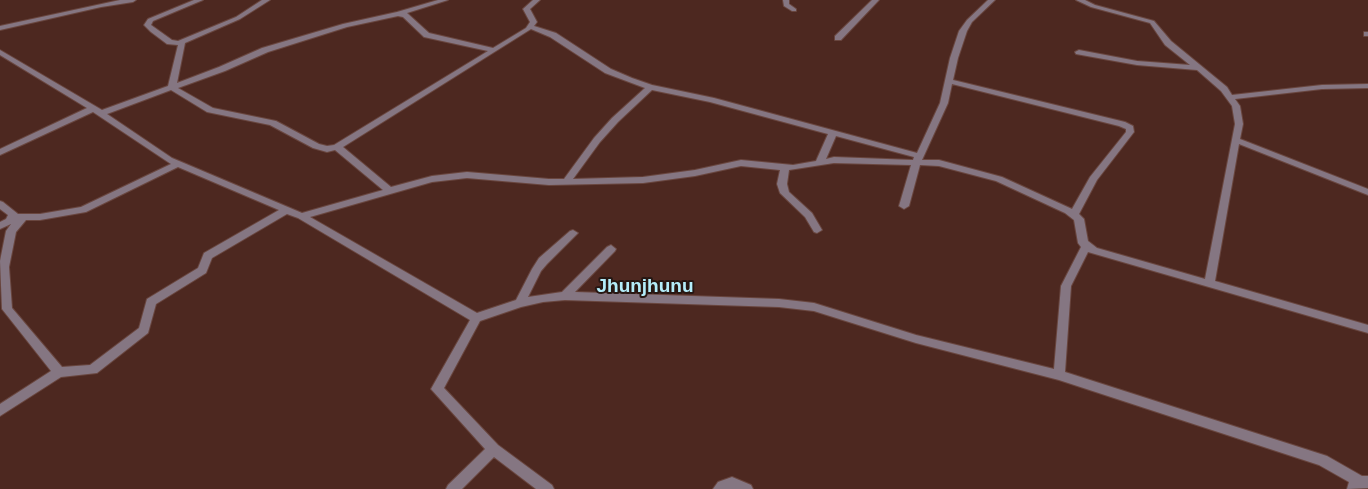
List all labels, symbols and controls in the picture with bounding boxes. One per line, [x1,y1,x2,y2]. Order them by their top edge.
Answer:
district label: Jhunjhunu [596,276,694,298]

